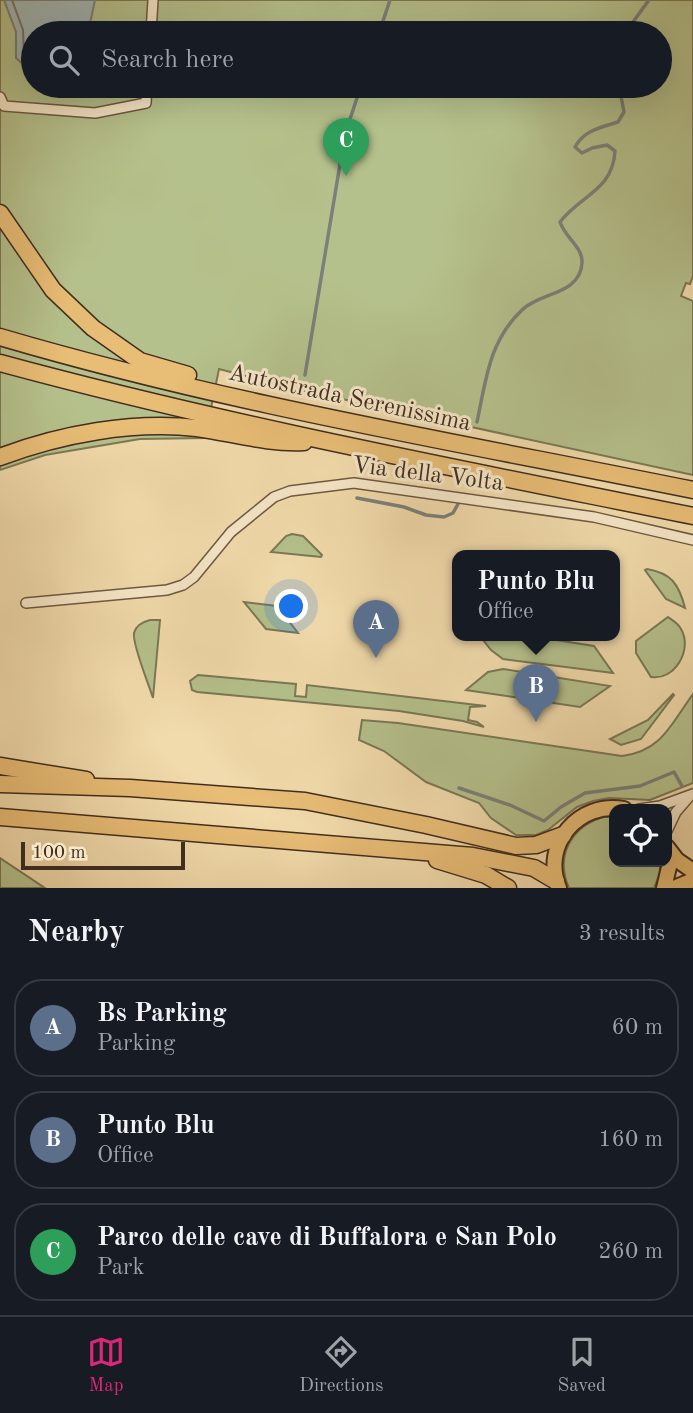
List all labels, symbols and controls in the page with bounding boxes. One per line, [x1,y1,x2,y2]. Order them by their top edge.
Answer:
search box [21,21,672,98]
icon: search [45,41,83,79]
text: Search here [101,47,234,73]
pin: C [323,118,369,176]
street label: Autostrada Serenissima [226,361,473,436]
street label: Via della Volta [351,454,505,496]
popup [452,550,620,641]
text: Punto Blu [477,569,595,595]
your location [274,589,308,623]
pin: A [353,600,399,658]
text: Office [477,600,534,623]
pin: B [513,664,559,722]
map controls [609,804,672,867]
button: locate [609,804,672,867]
scale bar [21,839,186,871]
text: 100 m [32,844,85,863]
text: Nearby [28,918,125,948]
text: 3 results [579,922,665,945]
text: Bs Parking [97,1001,227,1027]
text: A [44,1016,62,1039]
text: 60 m [612,1016,663,1039]
text: Parking [97,1032,175,1055]
text: Punto Blu [97,1113,215,1139]
text: B [45,1128,61,1151]
text: 160 m [598,1128,663,1151]
text: Office [97,1144,154,1167]
text: Parco delle cave di Buffalora e San Polo [97,1225,557,1251]
text: C [45,1240,61,1263]
text: 260 m [598,1240,663,1263]
text: Park [97,1256,144,1279]
tab: Map [87,1333,125,1398]
tab: Directions [299,1333,384,1398]
tab: Saved [558,1333,606,1398]

